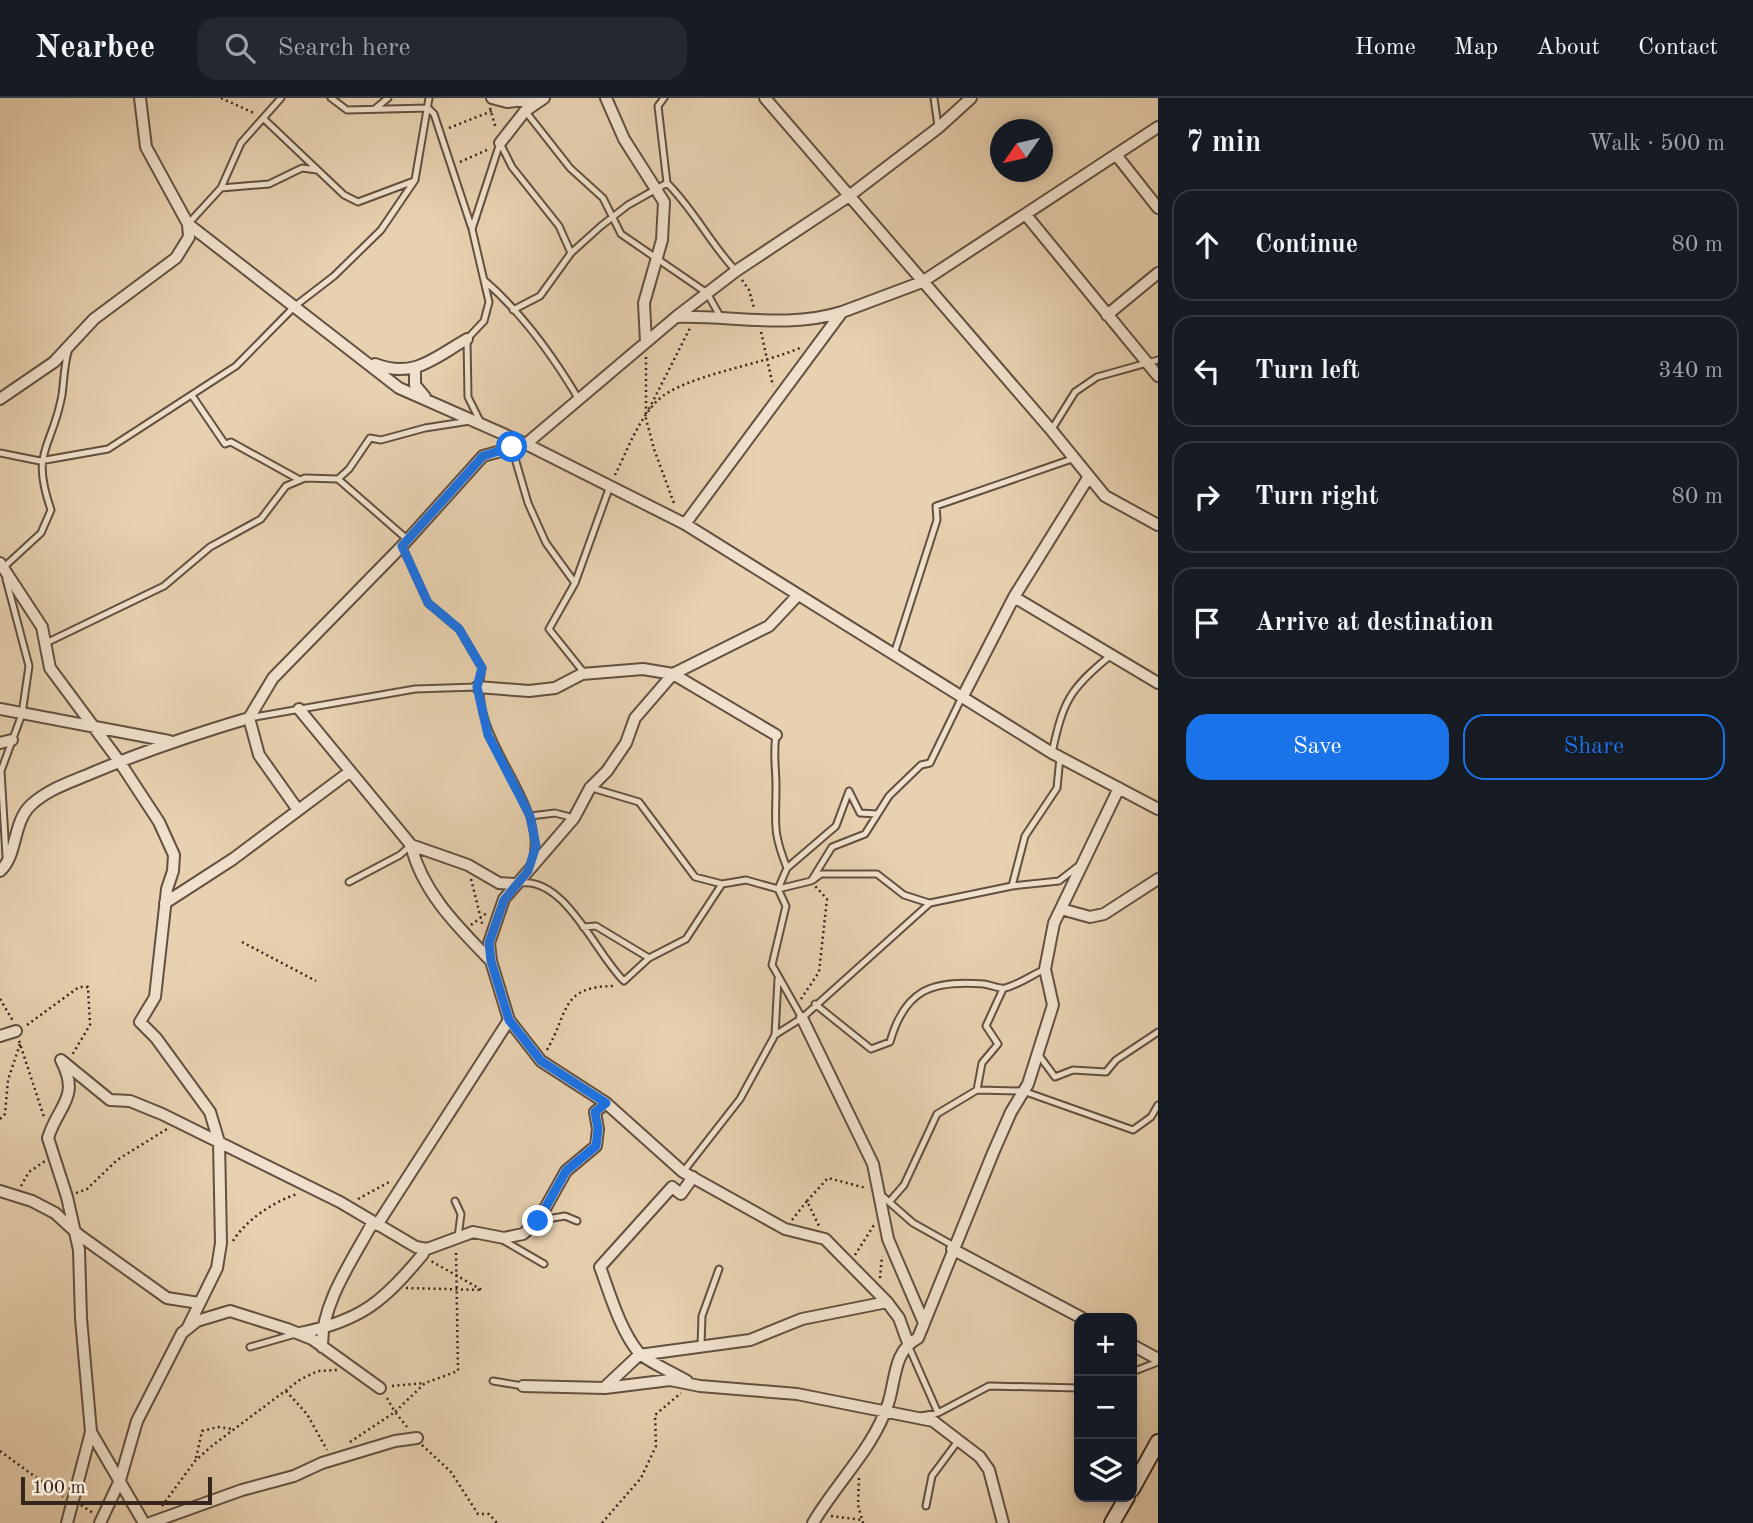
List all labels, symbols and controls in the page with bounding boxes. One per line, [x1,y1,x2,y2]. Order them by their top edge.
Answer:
search box [197,17,687,80]
icon: search [221,29,259,67]
text: Nearbee [35,32,155,65]
text: Search here [277,35,411,61]
text: Home [1355,36,1416,60]
text: Map [1454,36,1498,60]
text: About [1536,36,1600,60]
text: Contact [1638,36,1718,60]
north arrow [990,119,1053,182]
text: 7 min [1186,128,1261,158]
text: Walk · 500 m [1589,132,1725,155]
icon: ahead [1188,226,1226,264]
text: Continue [1255,232,1358,258]
text: 80 m [1672,233,1723,256]
icon: left [1188,352,1226,390]
text: Turn left [1255,358,1360,384]
text: 340 m [1658,359,1723,382]
route start [496,431,527,462]
icon: right [1188,478,1226,516]
text: Turn right [1255,484,1378,510]
text: 80 m [1672,485,1723,508]
icon: arrive [1188,604,1226,642]
text: Arrive at destination [1255,610,1494,636]
button: Save [1186,714,1449,780]
button: Share [1463,714,1725,780]
route end [522,1205,553,1236]
map controls [1074,1313,1137,1502]
button: + [1074,1313,1137,1376]
button: − [1074,1376,1137,1439]
button: layers [1074,1439,1137,1502]
scale bar [21,1474,212,1506]
text: 100 m [32,1479,85,1498]

